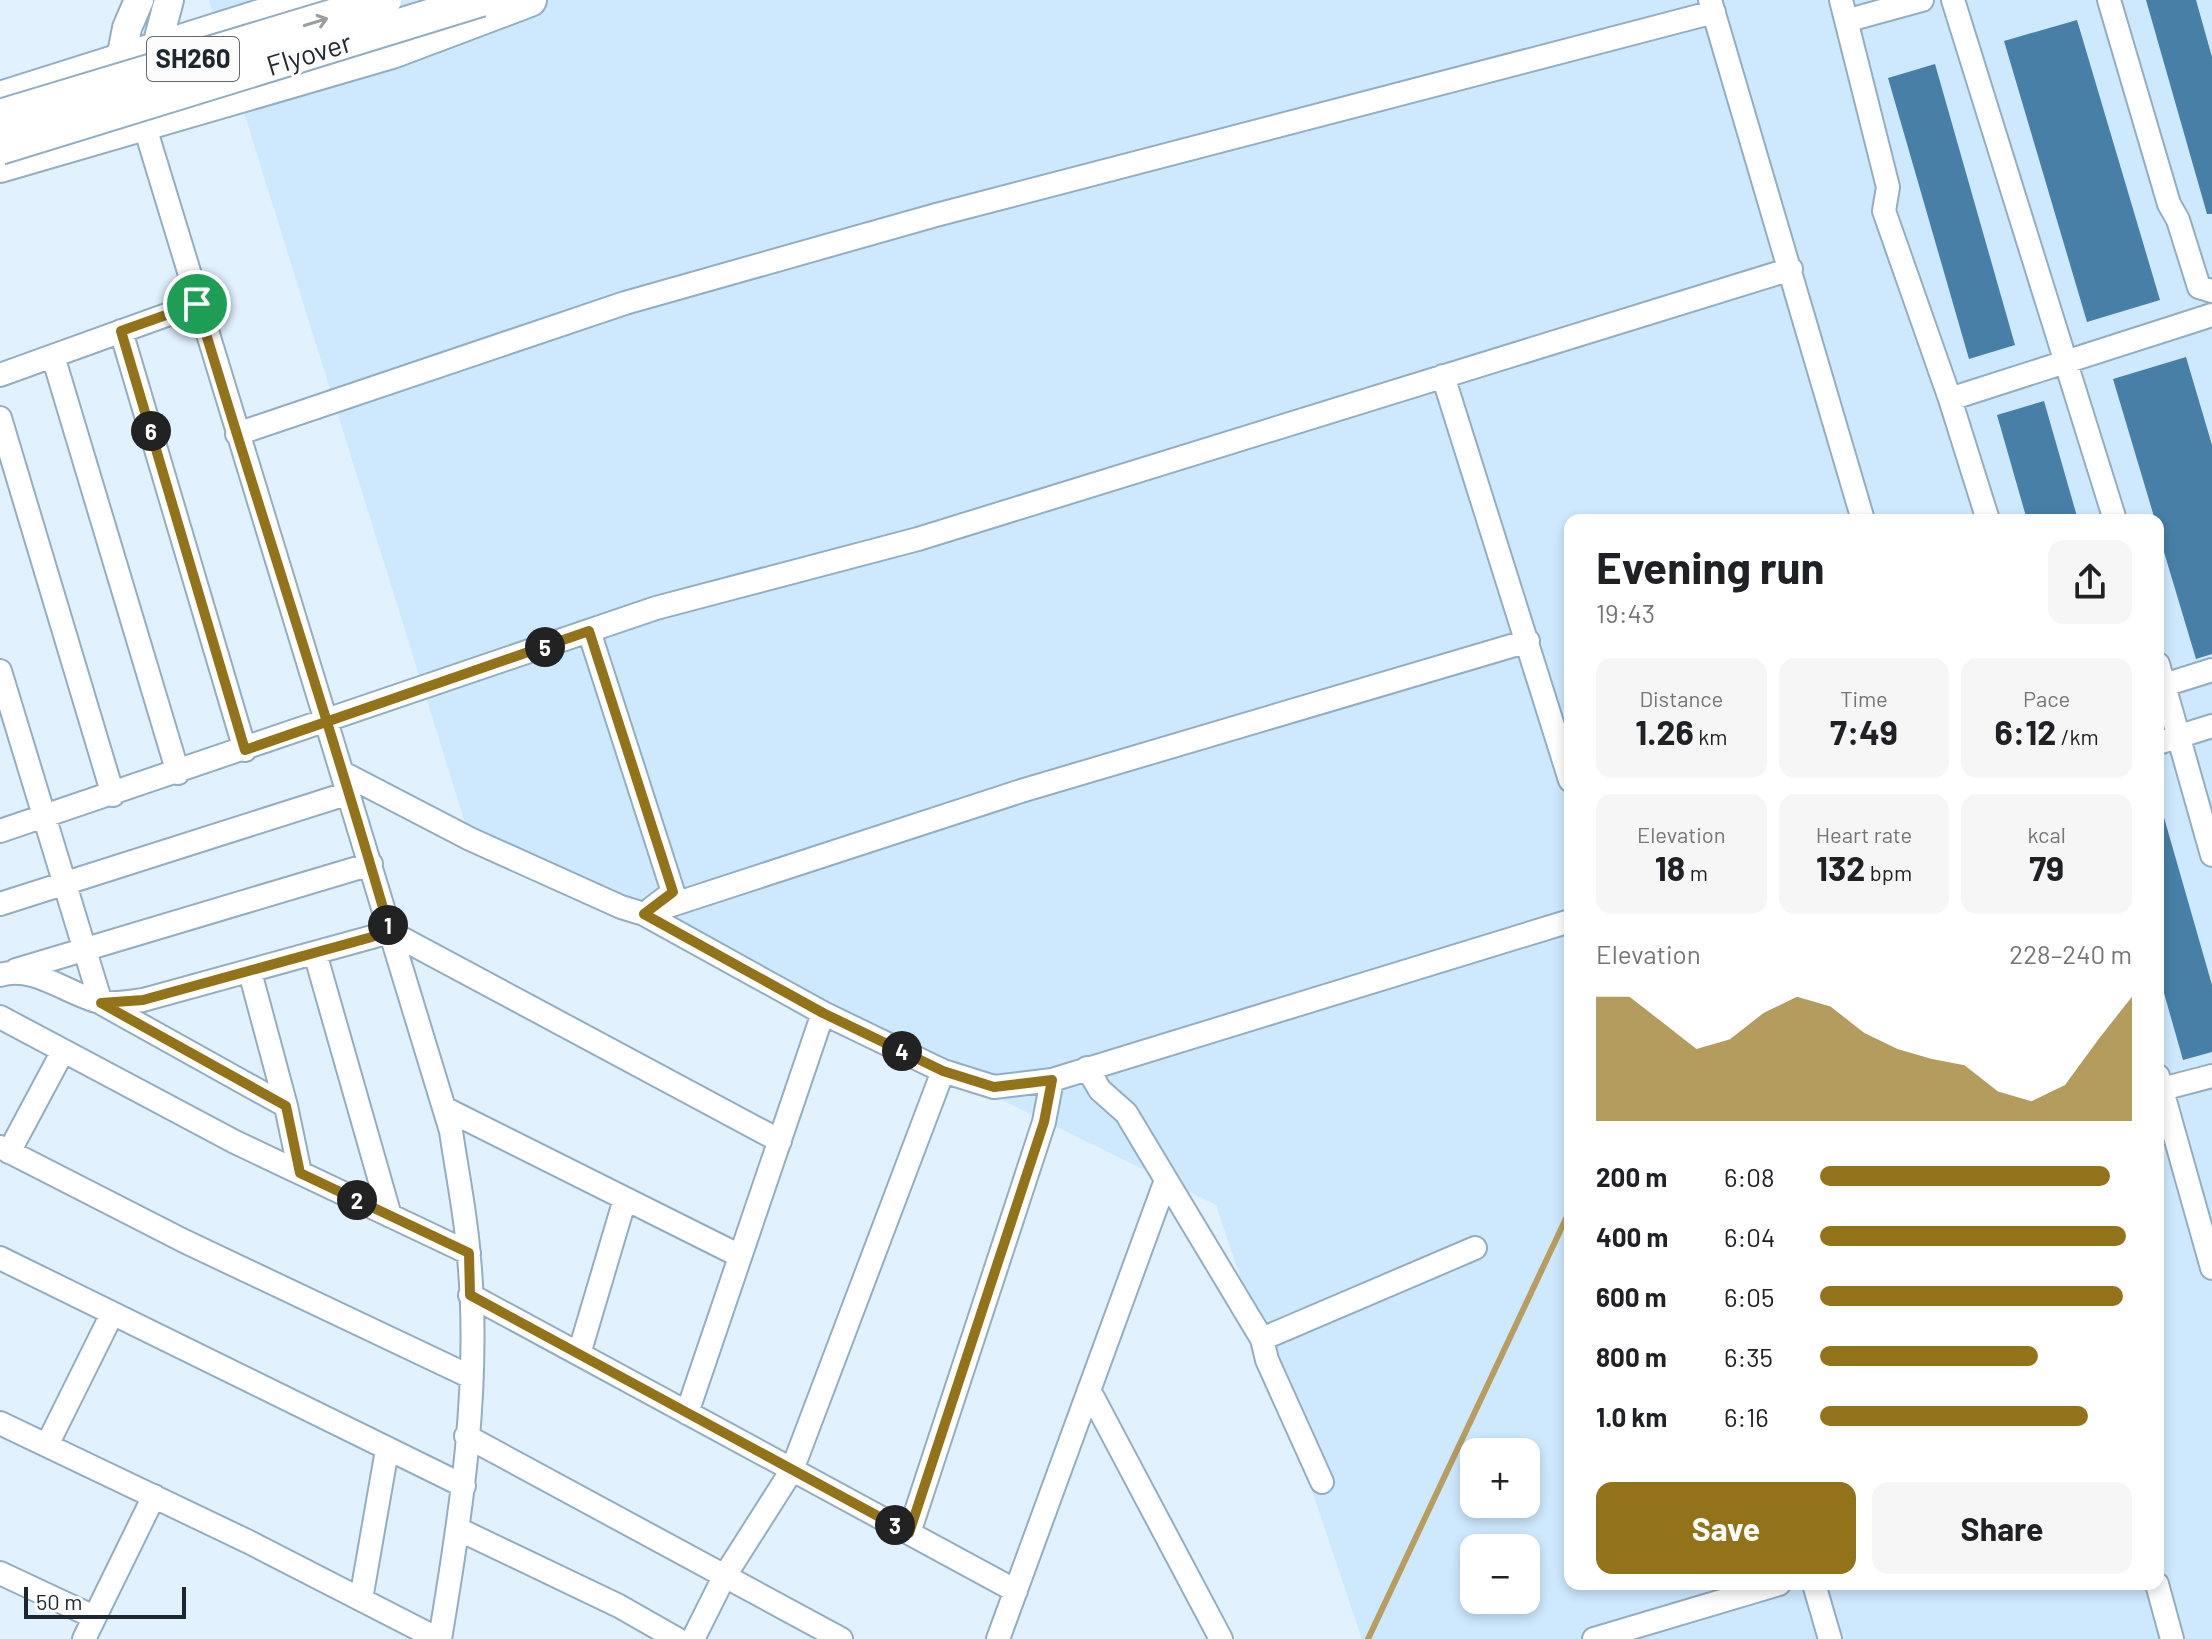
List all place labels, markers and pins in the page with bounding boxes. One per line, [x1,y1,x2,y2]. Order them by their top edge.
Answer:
pin [163,270,231,338]
pin: 6 [131,411,171,451]
pin: 5 [525,627,565,667]
pin: 1 [368,905,408,945]
pin: 4 [882,1031,922,1071]
pin: 2 [337,1180,377,1220]
pin: 3 [875,1505,915,1545]

